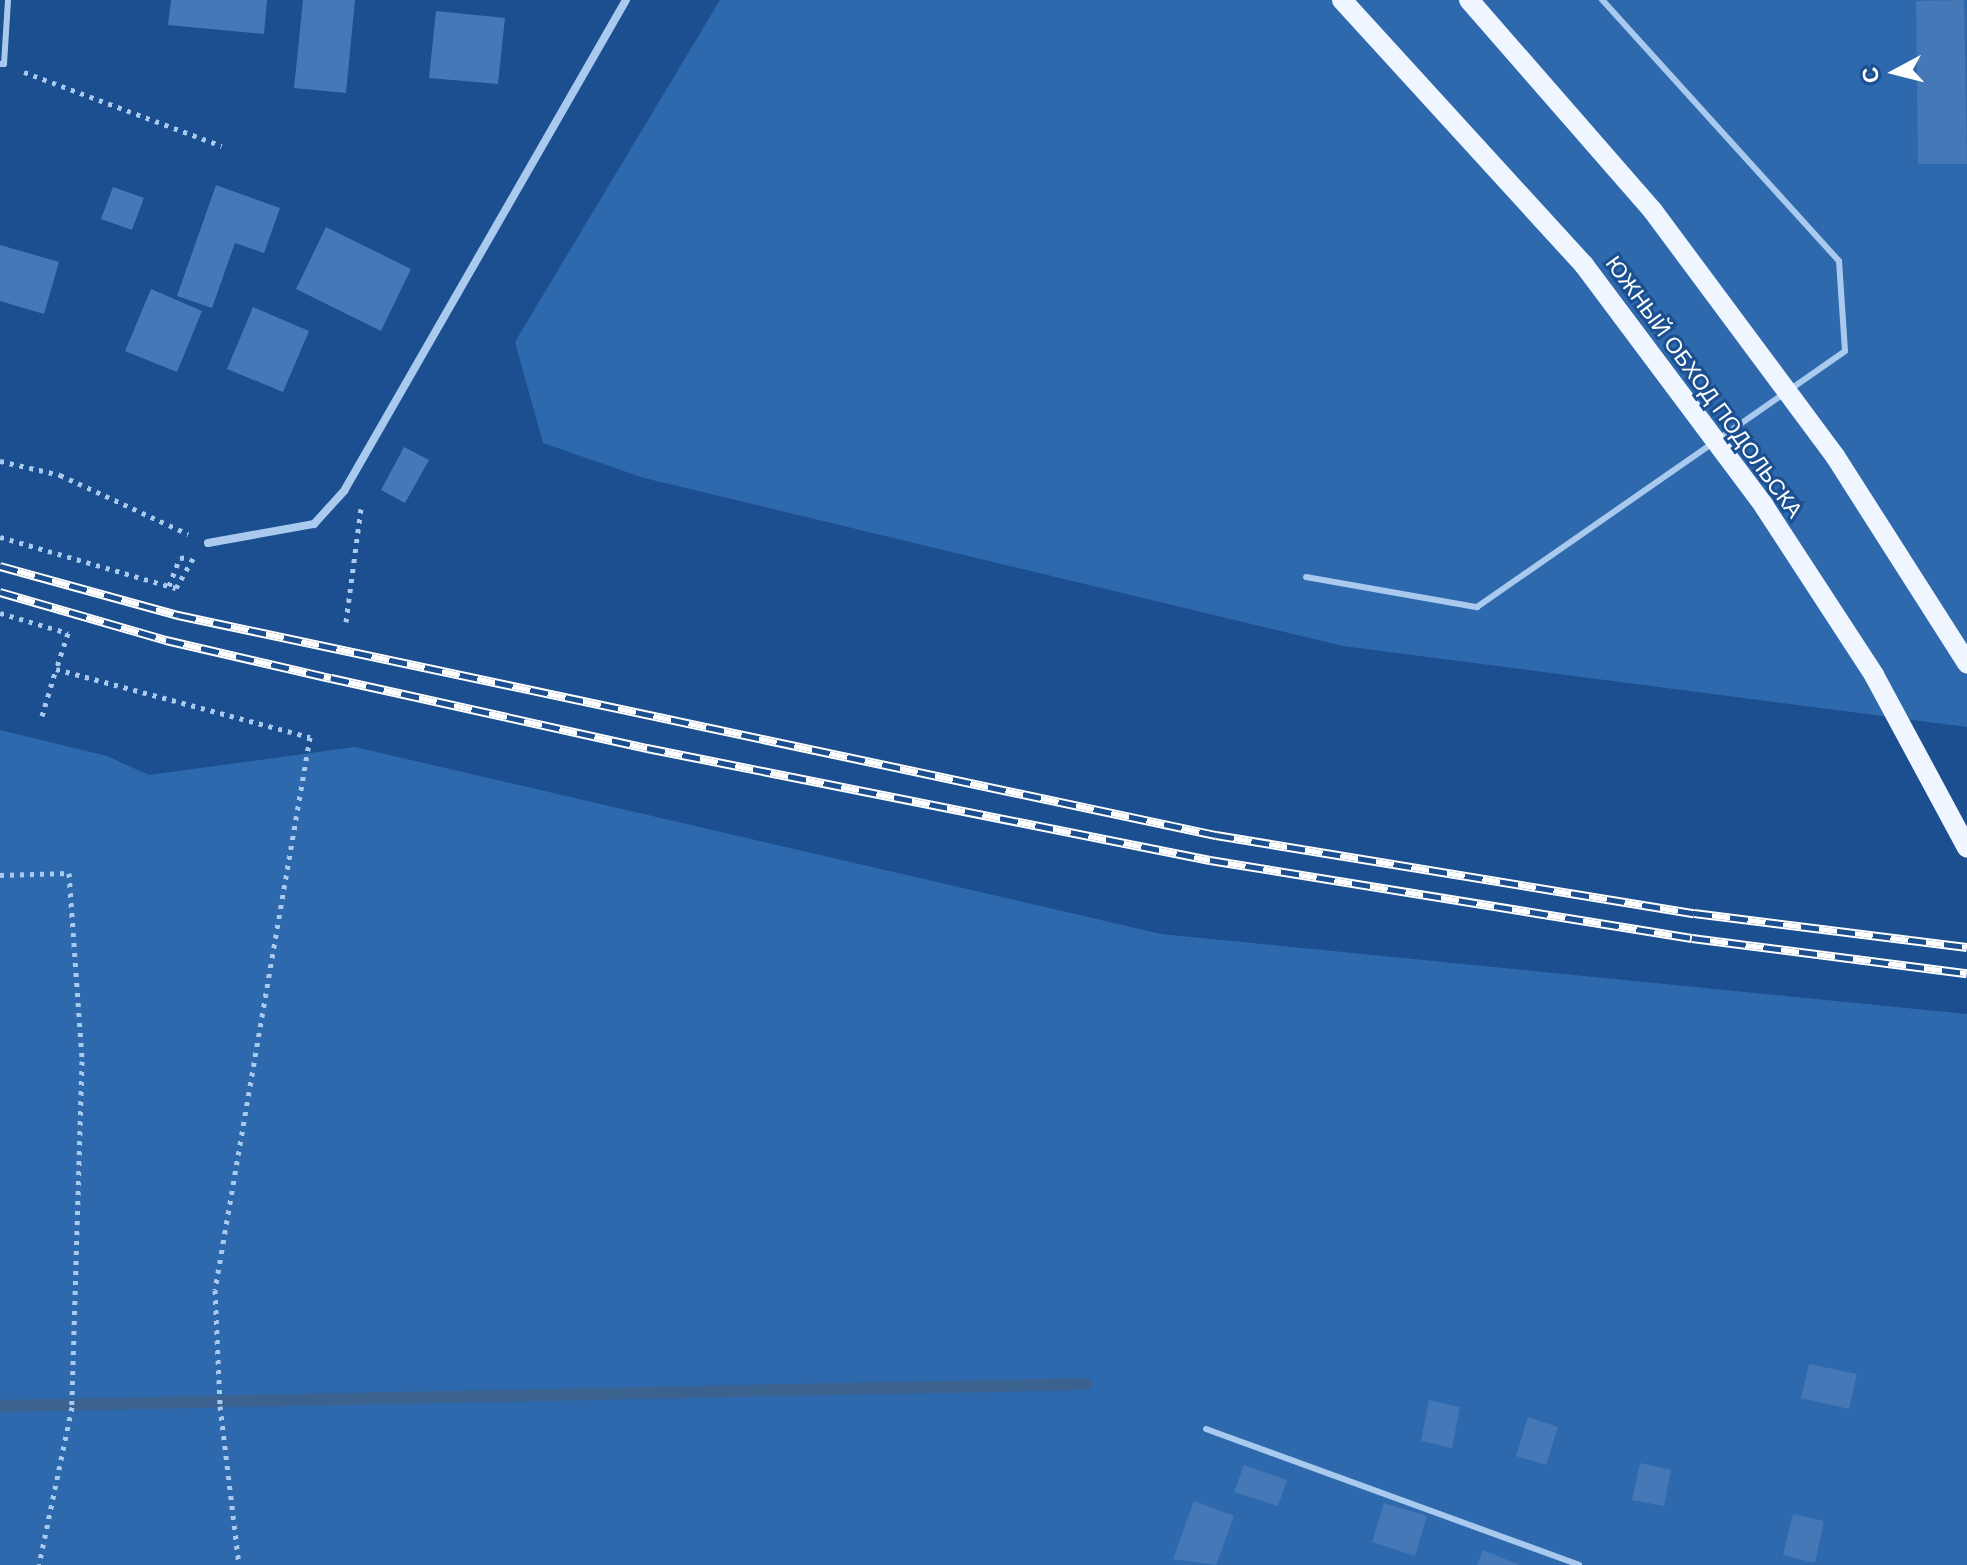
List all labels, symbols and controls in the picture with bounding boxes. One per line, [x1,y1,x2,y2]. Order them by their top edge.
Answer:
north arrow [1855,32,1935,112]
text: С [1855,65,1886,85]
street label: ЮЖНЫЙ ОБХОД ПОДОЛЬСКА [1600,251,1808,523]

